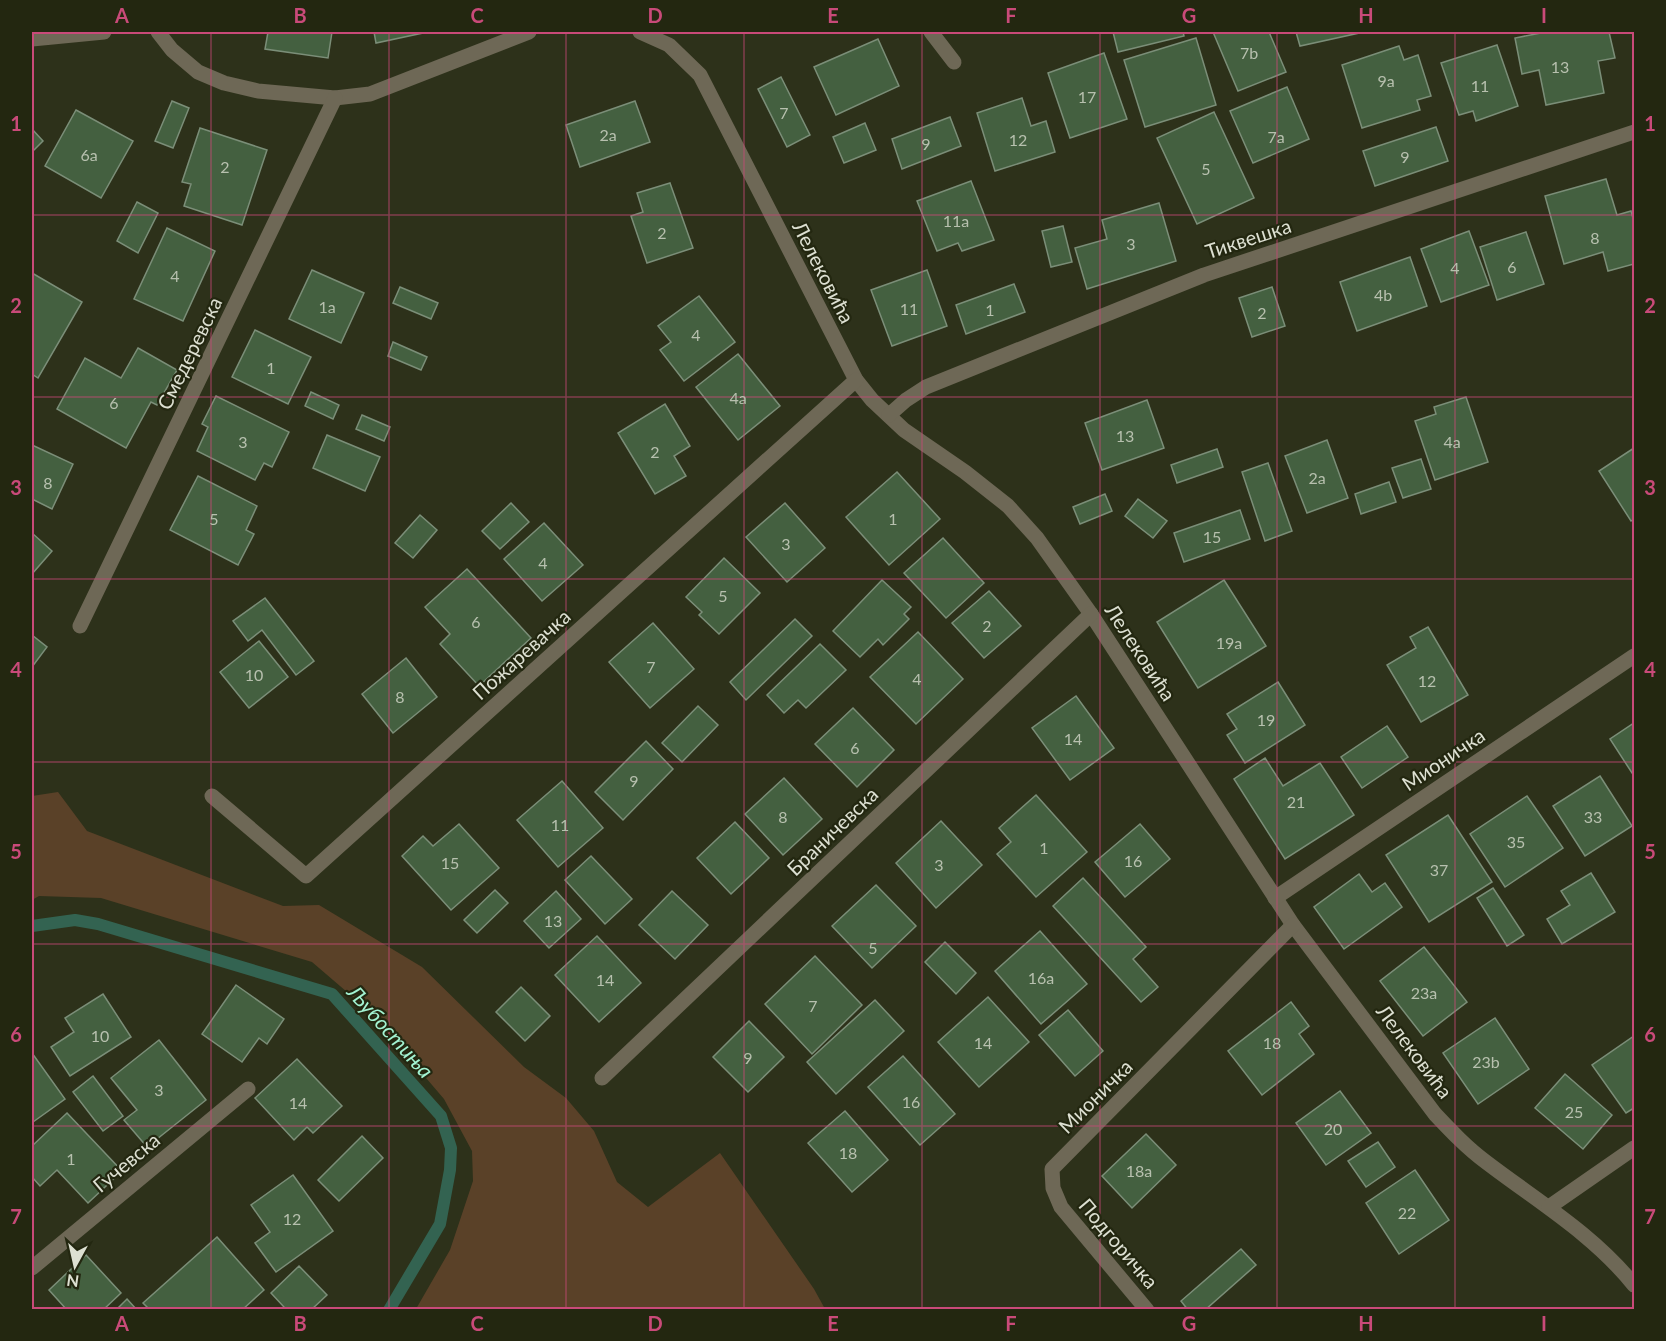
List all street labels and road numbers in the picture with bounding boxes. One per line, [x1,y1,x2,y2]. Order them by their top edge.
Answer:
street label: Тиквешка [1202,213,1294,263]
street label: Лелековића [788,216,860,327]
street label: Смедеревска [151,293,227,413]
street label: Лелековића [1100,598,1181,705]
street label: Пожаревачка [467,604,575,704]
street label: Мионичка [1397,723,1489,795]
street label: Браничевска [782,782,882,880]
street label: Лелековића [1371,999,1458,1102]
street label: Мионичка [1053,1054,1137,1138]
street label: Гучевска [88,1127,164,1197]
street label: Подгоричка [1074,1193,1164,1293]

